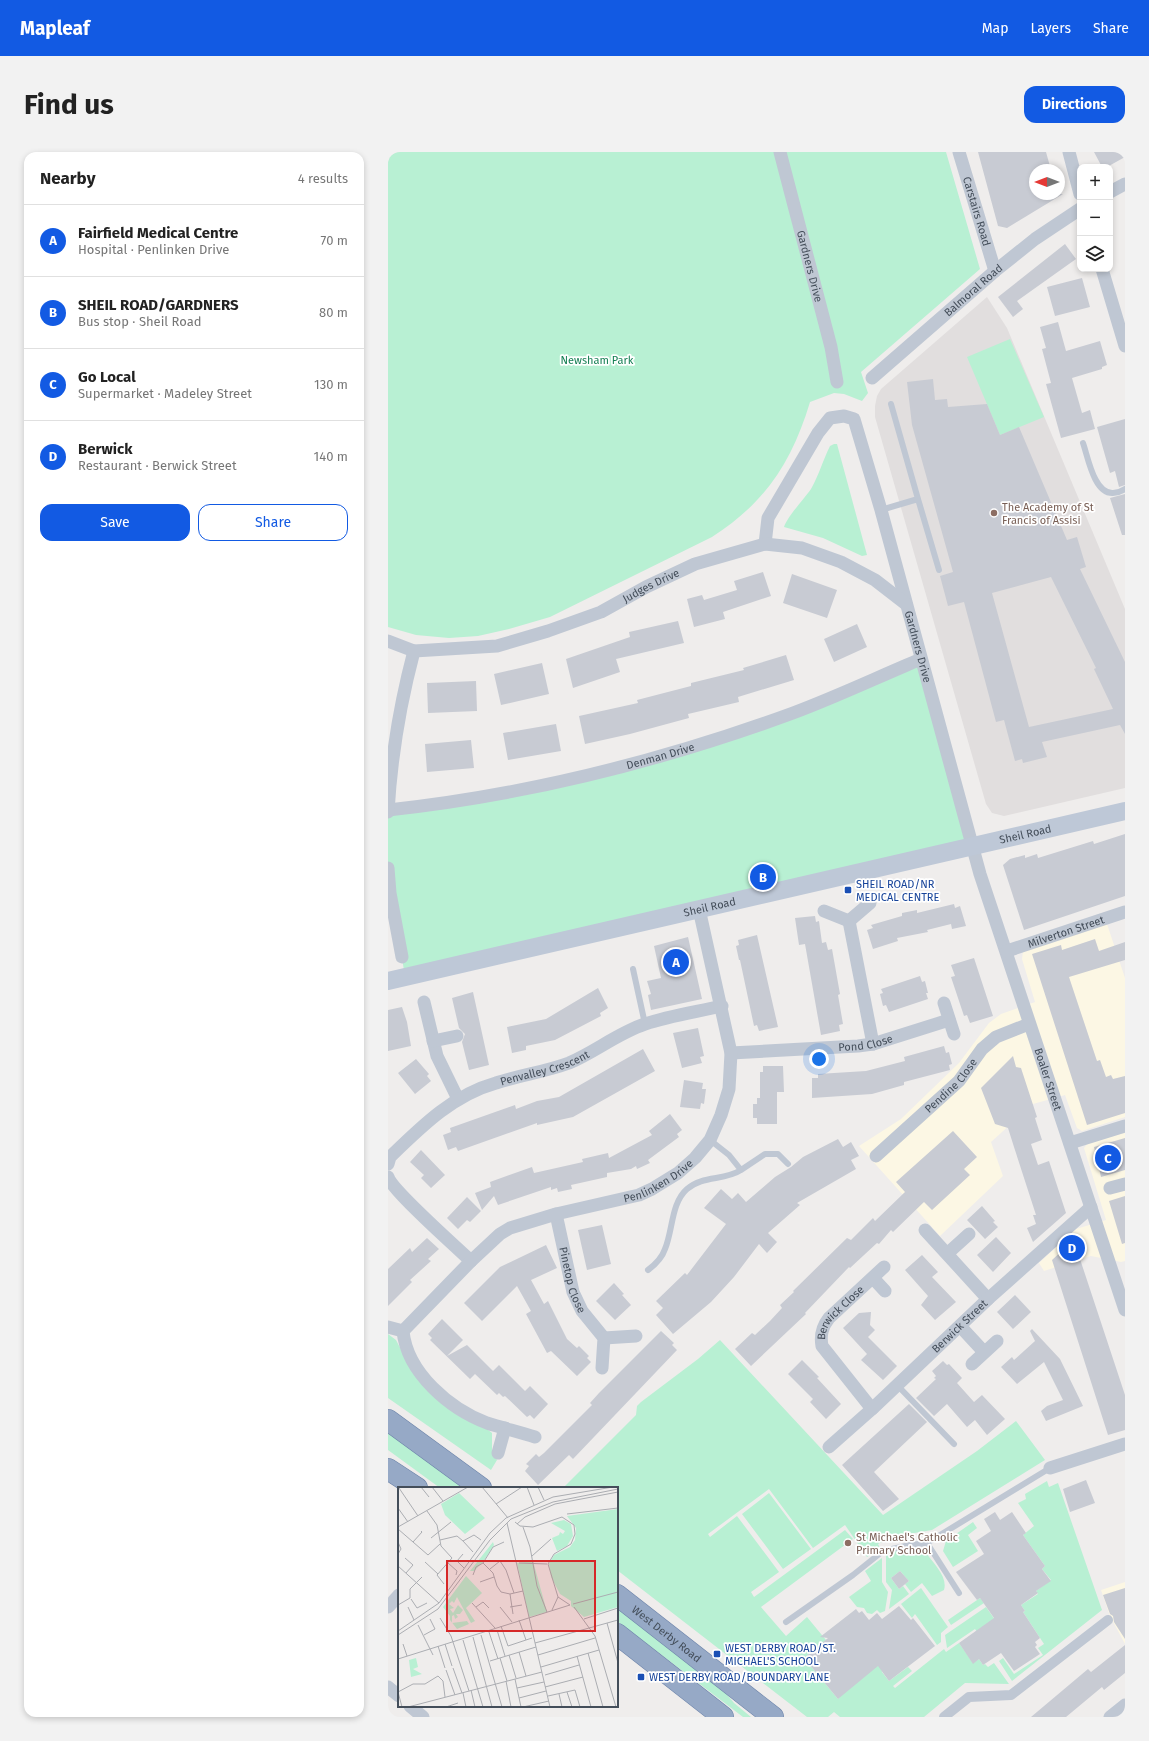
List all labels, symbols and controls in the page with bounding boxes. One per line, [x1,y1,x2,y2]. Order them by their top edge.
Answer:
text: Mapleaf [20,17,90,40]
text: Map [982,20,1008,37]
text: Layers [1030,20,1071,37]
text: Share [1093,20,1129,37]
button: Directions [1024,86,1125,123]
text: Find us [24,88,114,121]
north arrow [1029,164,1065,200]
map controls [1077,164,1113,272]
button: + [1077,164,1113,200]
text: Nearby [40,168,95,189]
text: 4 results [298,171,348,186]
street label: Carstairs Road [960,175,994,248]
button: − [1077,200,1113,236]
text: Fairfield Medical Centre [78,224,238,242]
street label: Gardners Drive [794,229,825,304]
text: A [49,233,57,248]
text: 70 m [321,233,348,248]
button: layers [1077,236,1113,272]
text: Hospital · Penlinken Drive [78,242,229,257]
street label: Balmoral Road [941,261,1005,319]
text: SHEIL ROAD/GARDNERS [78,296,239,314]
text: B [49,305,57,320]
text: 80 m [319,305,348,320]
text: Bus stop · Sheil Road [78,314,202,329]
park label: Newsham Park [561,354,634,367]
text: Go Local [78,368,136,386]
text: C [49,377,57,392]
text: 130 m [314,377,348,392]
text: Supermarket · Madeley Street [78,386,252,401]
text: Berwick [78,440,132,458]
text: D [49,449,57,464]
text: 140 m [314,449,348,464]
text: Restaurant · Berwick Street [78,458,237,473]
place label: The Academy of St Francis of Assisi [1002,501,1094,527]
button: Save [40,504,190,541]
button: Share [198,504,348,541]
marker: The Academy of St Francis of Assisi [989,508,999,518]
street label: Judges Drive [620,566,681,605]
street label: Gardners Drive [902,609,934,684]
street label: Denman Drive [625,740,696,772]
street label: Sheil Road [998,822,1053,846]
pin: B [750,862,776,892]
place label: SHEIL ROAD/NR MEDICAL CENTRE [856,878,940,904]
marker: SHEIL ROAD/NR MEDICAL CENTRE [843,885,853,895]
street label: Sheil Road [682,895,737,919]
street label: Milverton Street [1026,913,1106,950]
pin: A [663,947,689,977]
street label: Pond Close [838,1032,894,1054]
street label: Boaler Street [1032,1046,1065,1112]
street label: Penvalley Crescent [499,1048,592,1088]
your location [809,1049,829,1069]
street label: Pendine Close [922,1056,980,1115]
pin: C [1095,1143,1121,1173]
street label: Penlinken Drive [622,1157,695,1205]
pin: D [1059,1233,1085,1263]
street label: Pinetop Close [557,1246,588,1315]
street label: Berwick Close [815,1283,866,1340]
street label: Berwick Street [929,1297,990,1355]
inset map [398,1487,618,1707]
place label: St Michael's Catholic Primary School [856,1531,958,1557]
marker: St Michael's Catholic Primary School [843,1538,853,1548]
street label: West Derby Road [629,1603,704,1665]
place label: WEST DERBY ROAD/ST. MICHAEL'S SCHOOL [725,1642,836,1668]
marker: WEST DERBY ROAD/ST. MICHAEL'S SCHOOL [712,1649,722,1659]
place label: WEST DERBY ROAD/BOUNDARY LANE [649,1671,829,1684]
marker: WEST DERBY ROAD/BOUNDARY LANE [636,1672,646,1682]

